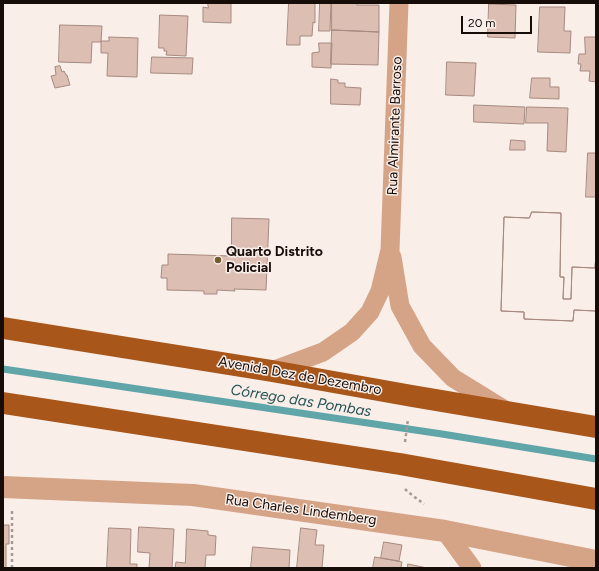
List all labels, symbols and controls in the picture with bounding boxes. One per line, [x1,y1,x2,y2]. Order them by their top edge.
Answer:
scale bar [463,8,534,34]
text: 20 m [468,16,496,30]
street label: Rua Almirante Barroso [384,56,406,196]
place label: Quarto Distrito Policial [226,244,323,276]
marker: Quarto Distrito Policial [213,255,223,265]
street label: Avenida Dez de Dezembro [217,353,383,399]
water label: Córrego das Pombas [229,381,373,421]
street label: Rua Charles Lindemberg [224,491,378,529]

